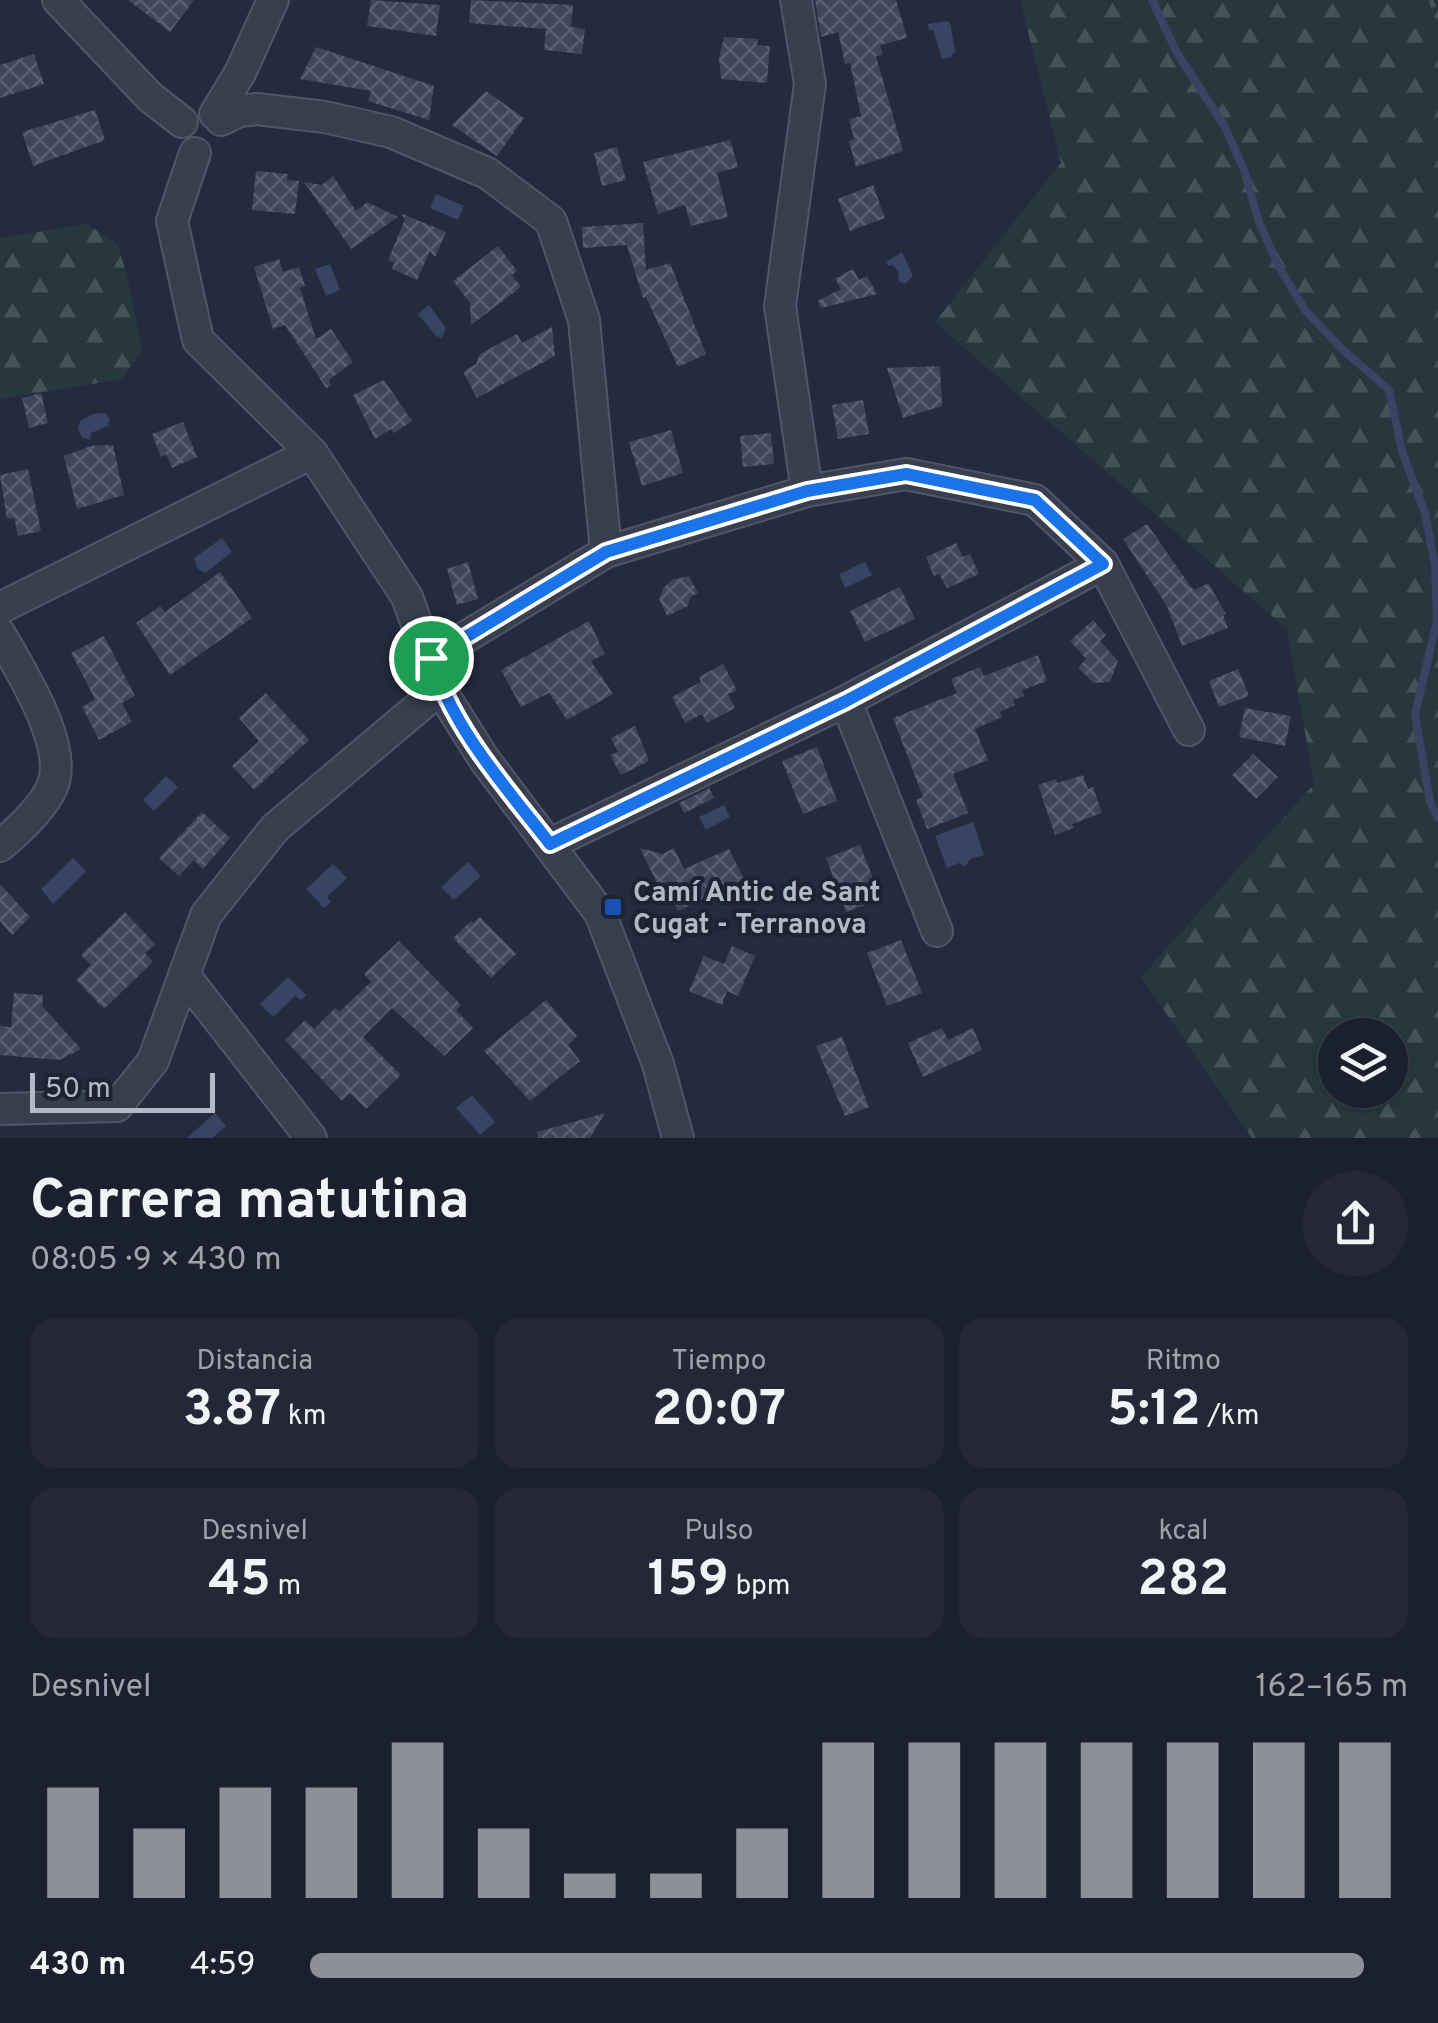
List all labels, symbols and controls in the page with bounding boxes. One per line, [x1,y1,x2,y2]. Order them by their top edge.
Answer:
pin [389,616,474,701]
icon: arrive [404,631,459,686]
place label: Camí Antic de Sant Cugat - Terranova [633,876,881,944]
marker: Camí Antic de Sant Cugat - Terranova [602,896,624,918]
map controls [1318,1018,1408,1108]
button: layers [1318,1018,1408,1108]
scale bar [30,1068,215,1112]
text: 50 m [45,1072,111,1108]
text: Carrera matutina [30,1168,470,1238]
button: share [1303,1171,1408,1276]
text: 08:05 · 9 × 430 m [30,1241,282,1281]
text: Distancia [196,1344,313,1380]
text: Tiempo [672,1344,766,1380]
text: Ritmo [1146,1344,1221,1380]
text: 3.87 [183,1380,281,1443]
text: 20:07 [652,1380,786,1443]
text: 5:12 [1107,1380,1201,1443]
text: km [281,1399,326,1435]
text: /km [1201,1399,1259,1435]
text: Desnivel [202,1514,308,1550]
text: Pulso [685,1514,753,1550]
text: kcal [1158,1514,1208,1550]
text: 45 [208,1550,271,1613]
text: 159 [648,1550,729,1613]
text: 282 [1138,1550,1229,1613]
text: m [271,1569,301,1605]
text: bpm [729,1569,790,1605]
text: Desnivel [30,1668,151,1708]
text: 162–165 m [1256,1668,1408,1708]
text: 430 m [30,1946,126,1986]
text: 4:59 [190,1946,256,1986]

